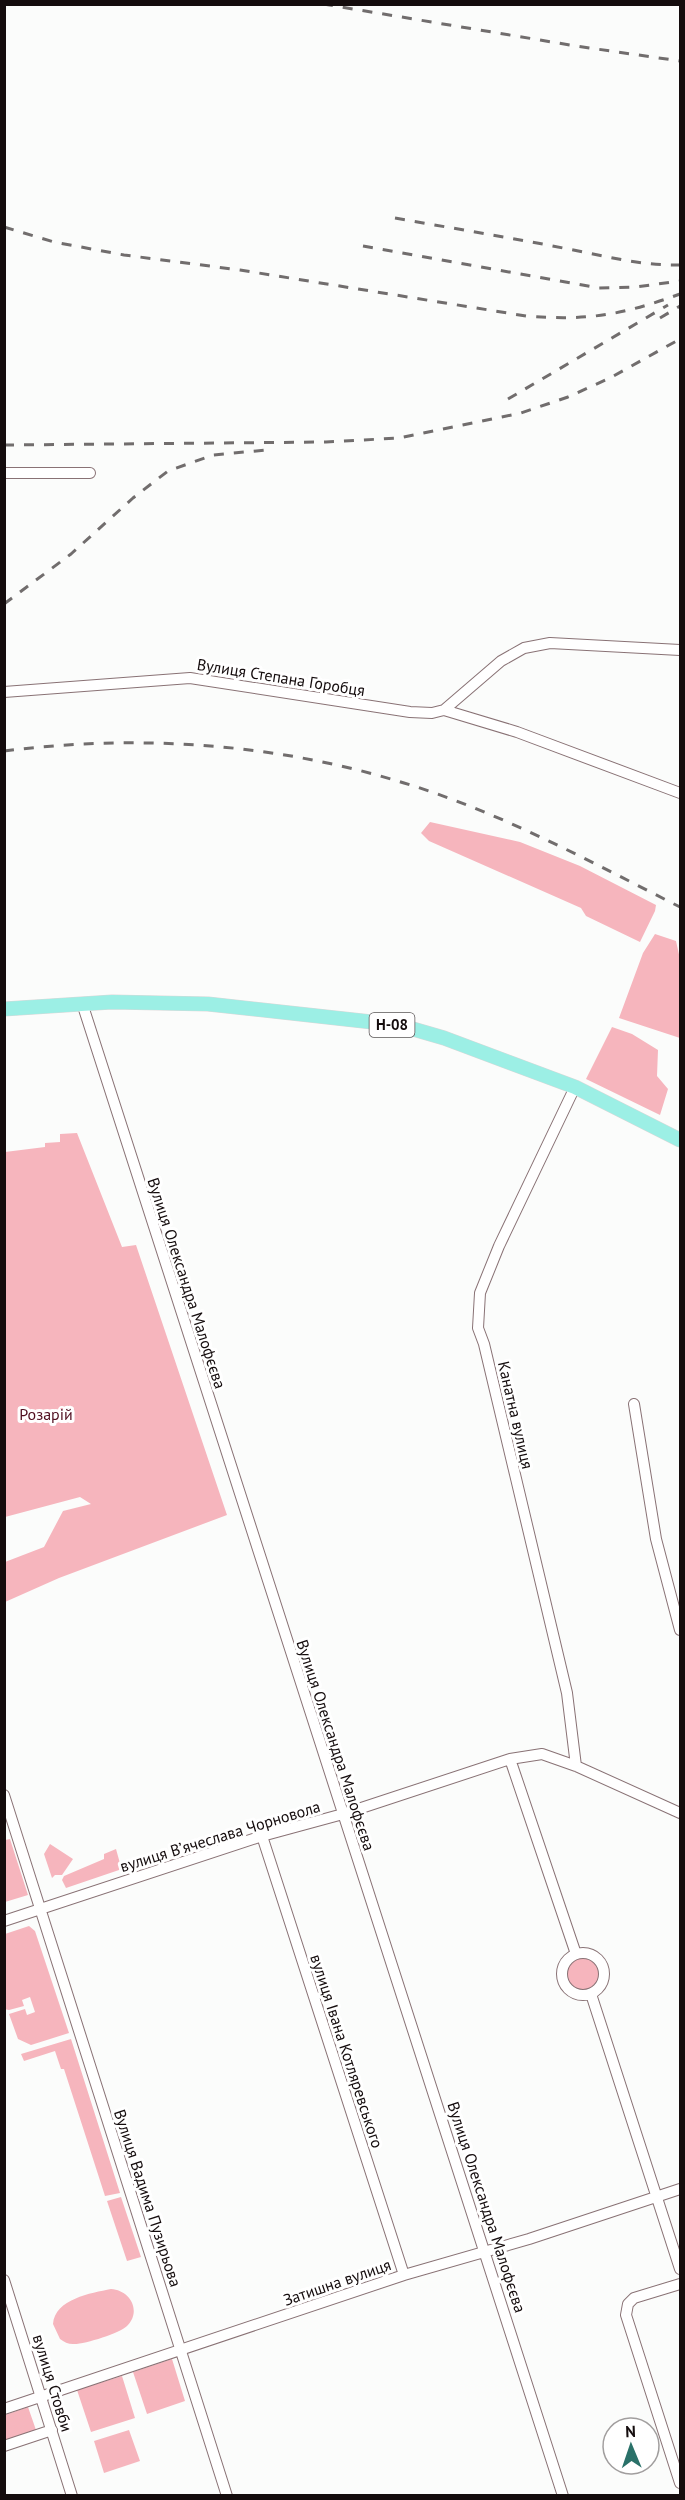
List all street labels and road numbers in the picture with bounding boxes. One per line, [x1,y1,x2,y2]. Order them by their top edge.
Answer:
street label: Вулиця Степана Горобця [196,654,366,700]
road number: Н-08 [370,1013,414,1037]
street label: Вулиця Олександра Малофєєва [143,1175,231,1391]
street label: Канатна вулиця [494,1359,538,1471]
street label: Вулиця Олександра Малофєєва [292,1637,380,1853]
street label: вулиця Вʼячеслава Чорновола [117,1796,323,1876]
street label: вулиця Івана Котляревського [306,1952,388,2150]
street label: Вулиця Олександра Малофєєва [443,2099,531,2315]
street label: Вулиця Вадима Пузирьова [110,2107,186,2289]
street label: Затишна вулиця [280,2254,394,2310]
street label: вулиця Стовби [29,2332,77,2434]

